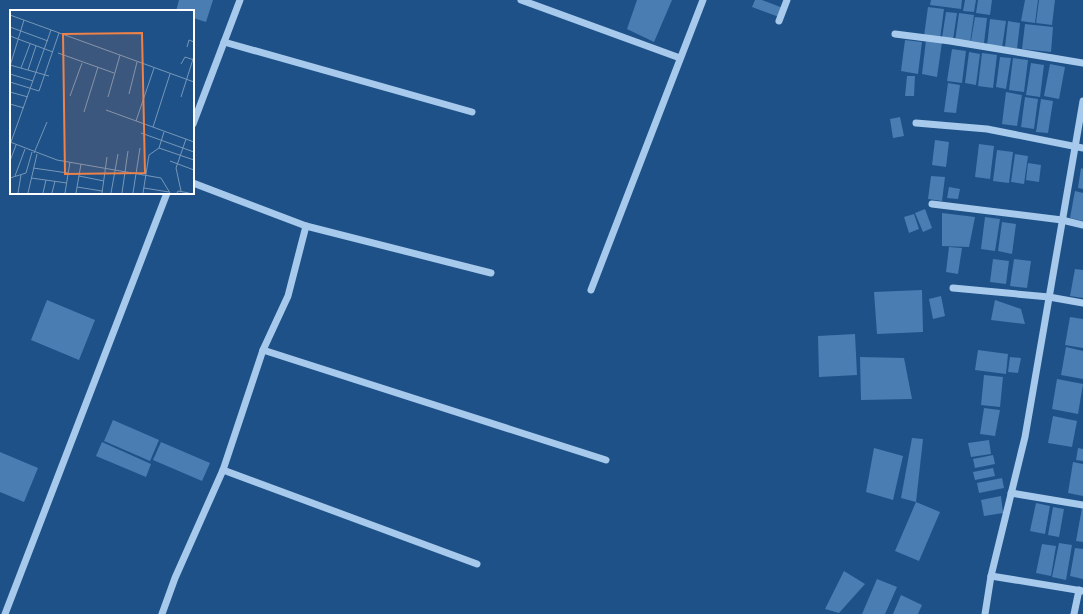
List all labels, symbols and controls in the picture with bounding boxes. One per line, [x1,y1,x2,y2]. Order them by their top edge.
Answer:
inset map [10,10,194,194]

